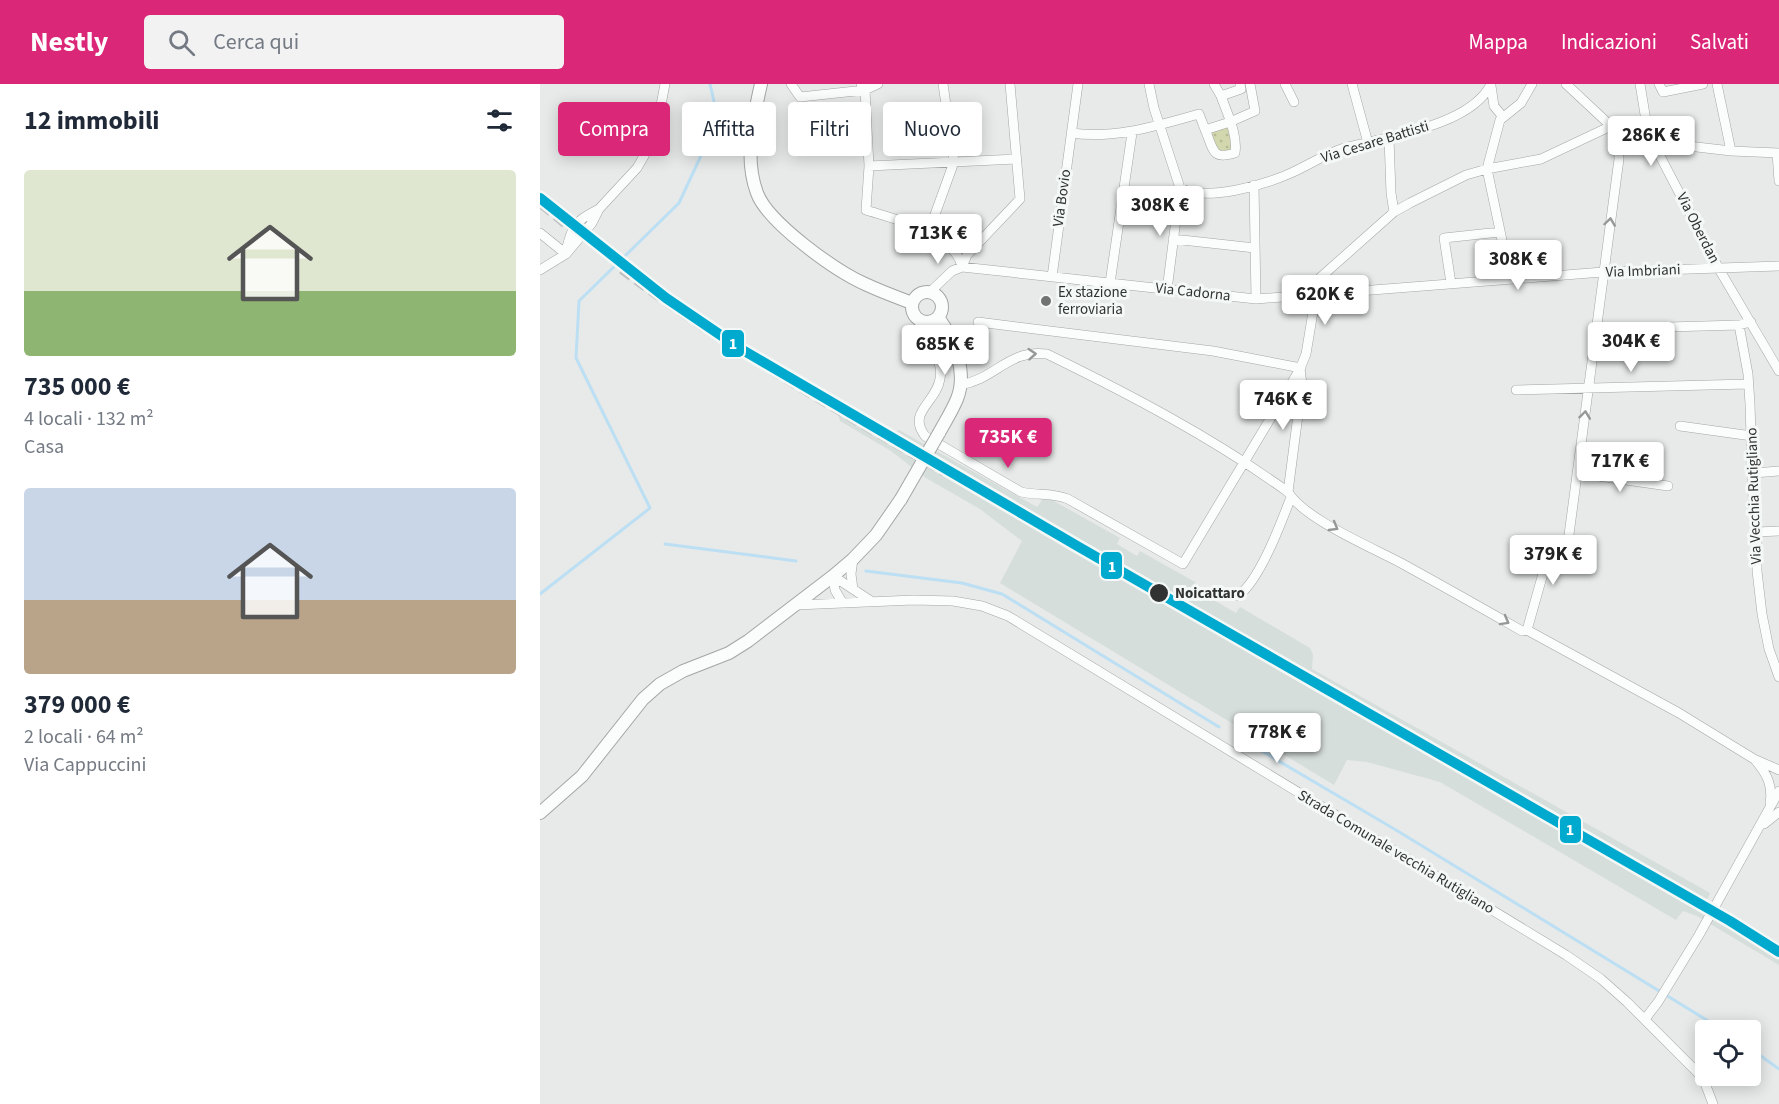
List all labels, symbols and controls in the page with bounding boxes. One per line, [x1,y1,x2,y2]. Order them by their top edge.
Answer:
search box [144,15,564,69]
text: Nestly [30,22,108,62]
icon: search [165,26,198,59]
text: Cerca qui [213,26,299,58]
text: Mappa [1469,27,1528,57]
text: Indicazioni [1561,27,1657,57]
text: Salvati [1690,27,1749,57]
text: 12 immobili [24,102,160,139]
chip: Compra [558,102,670,156]
chip: Affitta [682,102,776,156]
chip: Filtri [788,102,871,156]
chip: Nuovo [883,102,982,156]
icon: filters [483,104,516,137]
street label: Via Cesare Battisti [1318,116,1432,168]
pin: 286K € [1602,116,1700,167]
text: 286K € [1622,121,1680,149]
street label: Via Bovio [1048,168,1076,228]
pin: 308K € [1111,186,1209,237]
street label: Via Oberdan [1671,189,1725,267]
text: 308K € [1131,191,1189,219]
icon: home [216,209,324,317]
pin: 713K € [889,214,987,265]
one-way arrow [1603,217,1615,227]
text: 713K € [909,219,967,247]
pin: 308K € [1469,240,1567,291]
text: 308K € [1489,245,1547,273]
street label: Via Imbriani [1605,259,1681,283]
pin: 620K € [1276,275,1374,326]
street label: Via Cadorna [1154,278,1232,306]
text: 620K € [1296,280,1354,308]
place label: Ex stazione ferroviaria [1058,282,1127,320]
marker: Ex stazione ferroviaria [1039,294,1053,308]
pin: 304K € [1582,322,1680,373]
pin: 685K € [896,325,994,376]
text: 304K € [1602,327,1660,355]
line badge: 1 [721,329,745,358]
text: 685K € [916,330,974,358]
text: 1 [729,333,737,355]
one-way arrow [1027,348,1036,361]
text: 735 000 € [24,368,131,405]
pin: 746K € [1234,380,1332,431]
text: 746K € [1254,385,1312,413]
text: 4 locali · 132 m² [24,405,154,433]
one-way arrow [1578,411,1590,420]
pin: 735K € [959,418,1057,469]
text: 735K € [979,423,1037,451]
street label: Via Vecchia Rutigliano [1741,427,1767,565]
text: Casa [24,433,64,461]
pin: 717K € [1571,442,1669,493]
text: 717K € [1591,447,1649,475]
one-way arrow [1328,520,1338,532]
icon: home [216,527,324,635]
pin: 379K € [1504,535,1602,586]
text: 379K € [1524,540,1582,568]
line badge: 1 [1100,551,1123,580]
text: 1 [1108,556,1116,578]
marker: Noicattaro [1148,582,1170,604]
place label: Noicattaro [1175,583,1245,604]
one-way arrow [1499,614,1509,625]
text: 379 000 € [24,686,131,723]
pin: 778K € [1228,713,1326,764]
text: 778K € [1248,718,1306,746]
text: 2 locali · 64 m² [24,723,144,751]
text: Via Cappuccini [24,751,146,779]
street label: Strada Comunale vecchia Rutigliano [1294,785,1498,919]
line badge: 1 [1559,815,1582,844]
text: 1 [1566,819,1574,841]
map controls [1695,1020,1761,1086]
button: locate [1695,1020,1761,1086]

